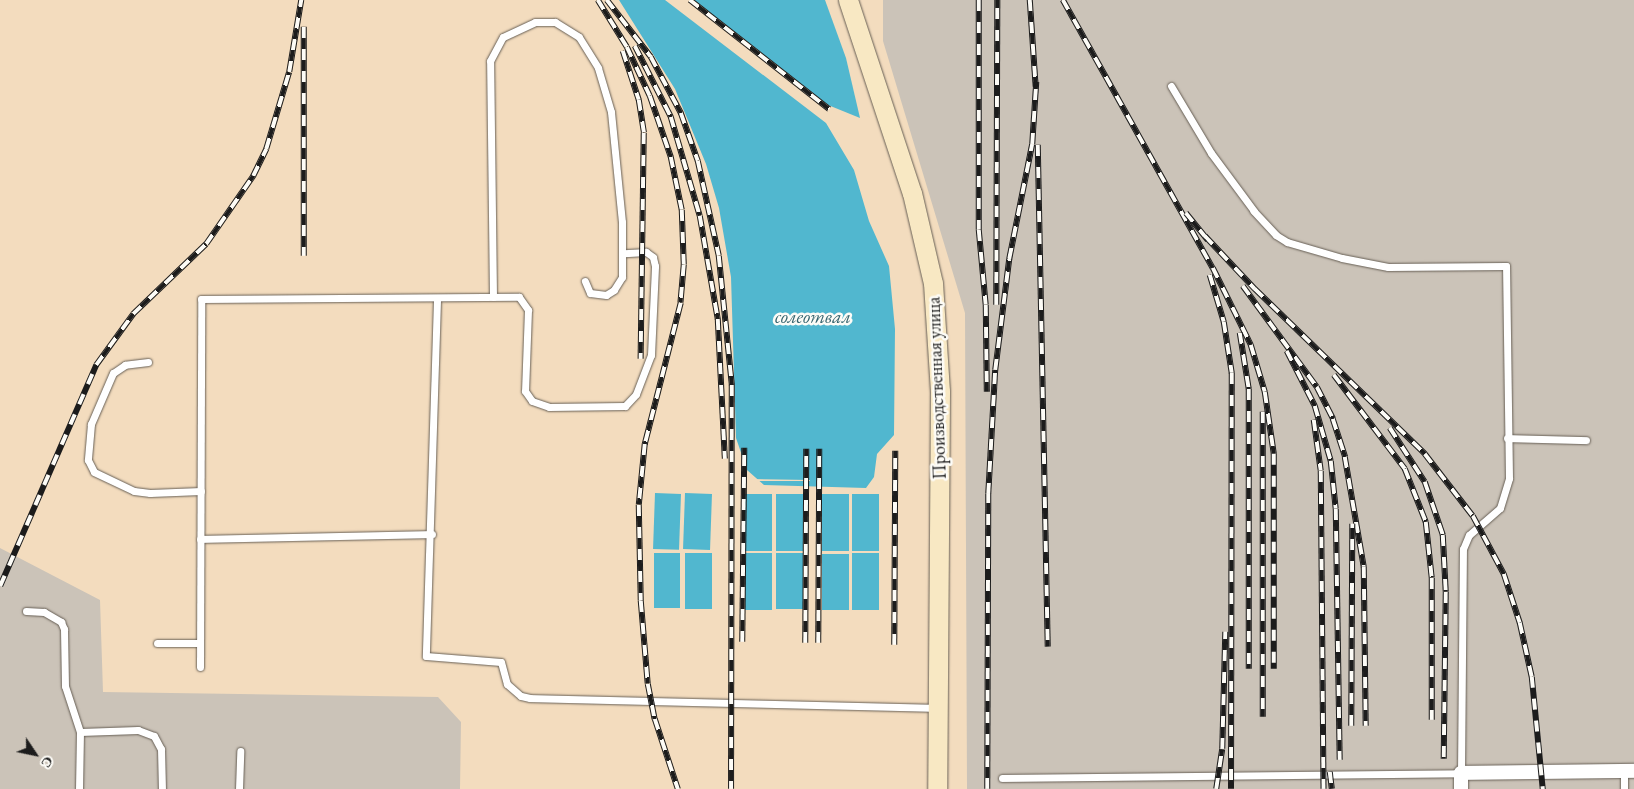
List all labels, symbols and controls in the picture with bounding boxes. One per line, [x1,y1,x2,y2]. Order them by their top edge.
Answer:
street label: Производственная улица [923,296,951,480]
water label: солеотвал [775,306,851,328]
north arrow [10,729,60,779]
text: С [37,753,58,772]

